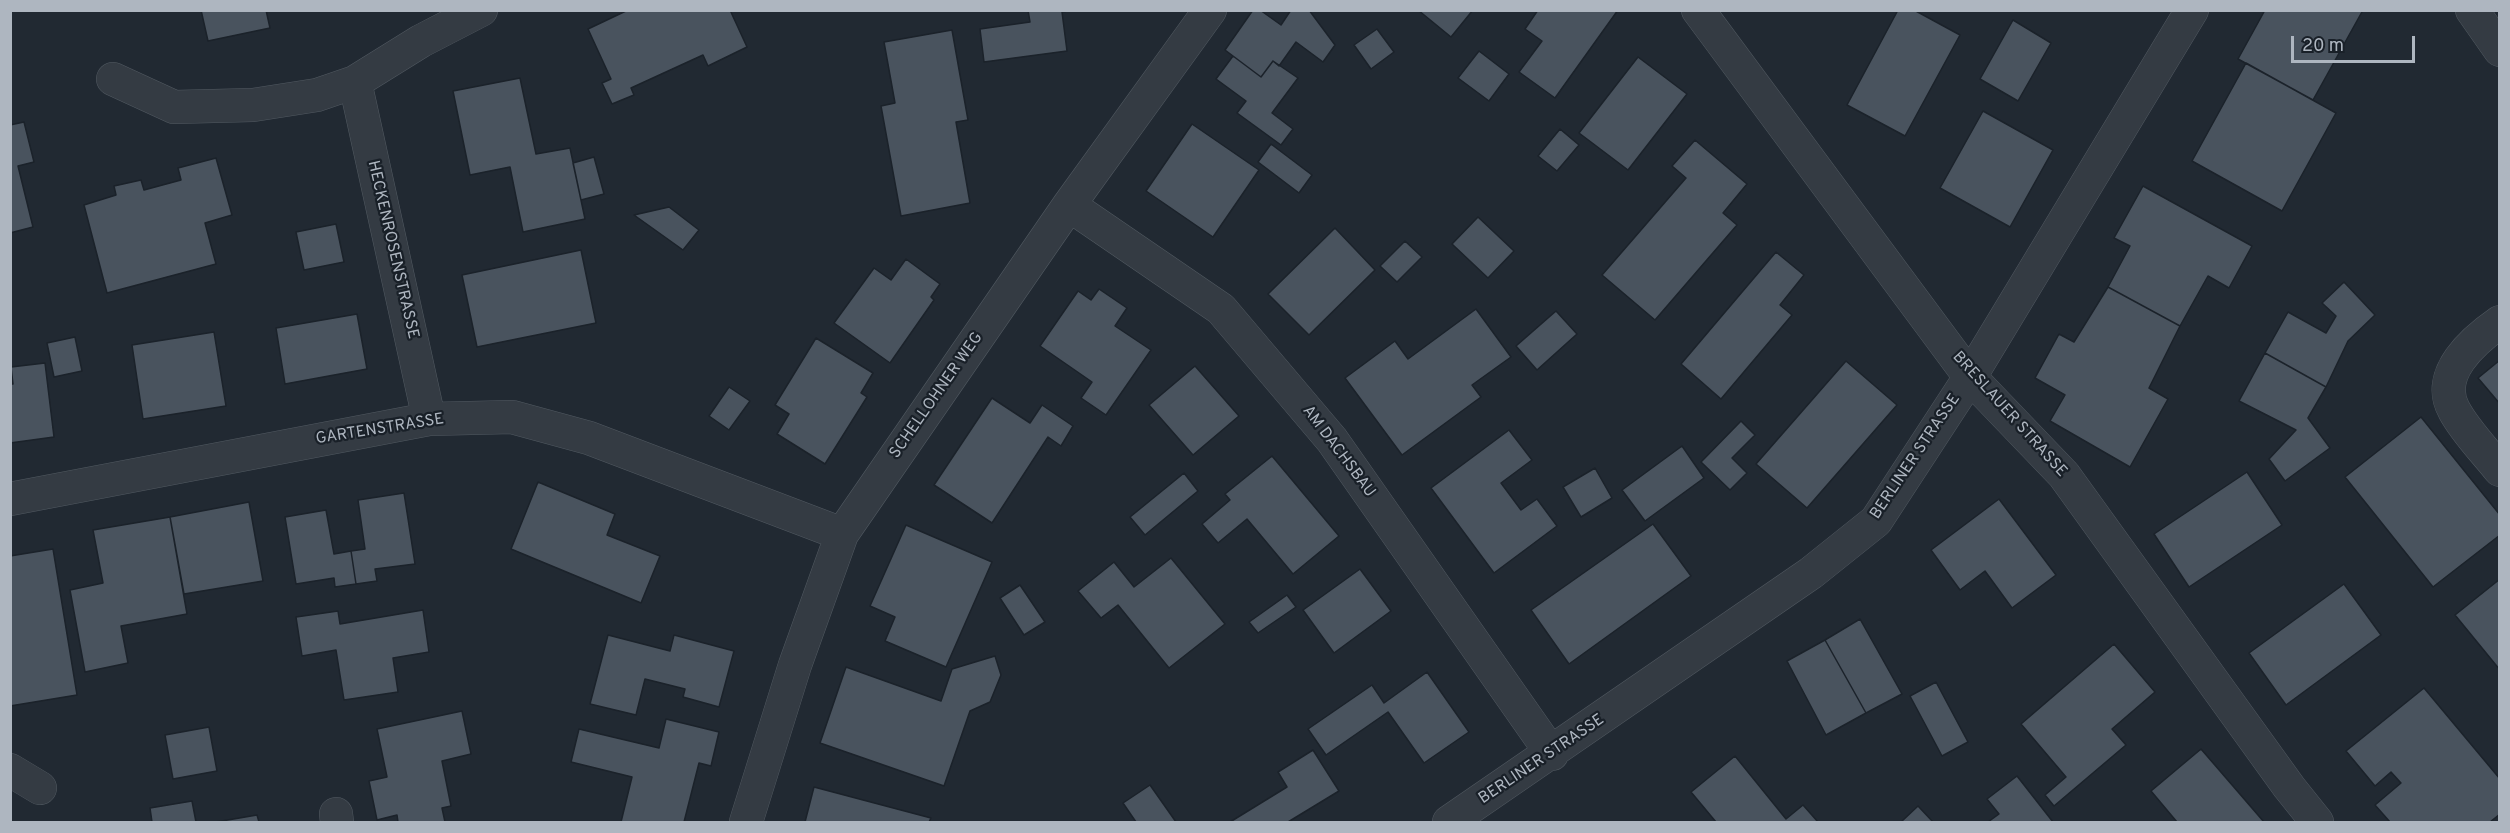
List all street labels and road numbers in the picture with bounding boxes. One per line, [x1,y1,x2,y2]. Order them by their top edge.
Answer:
street label: HECKENROSENSTRASSE [362,159,422,341]
street label: SCHELLOHNER WEG [886,329,988,463]
street label: BRESLAUER STRASSE [1947,348,2071,482]
street label: BERLINER STRASSE [1867,391,1965,523]
street label: AM DACHSBAU [1297,402,1379,502]
street label: GARTENSTRASSE [314,410,446,450]
street label: BERLINER STRASSE [1476,711,1608,809]

